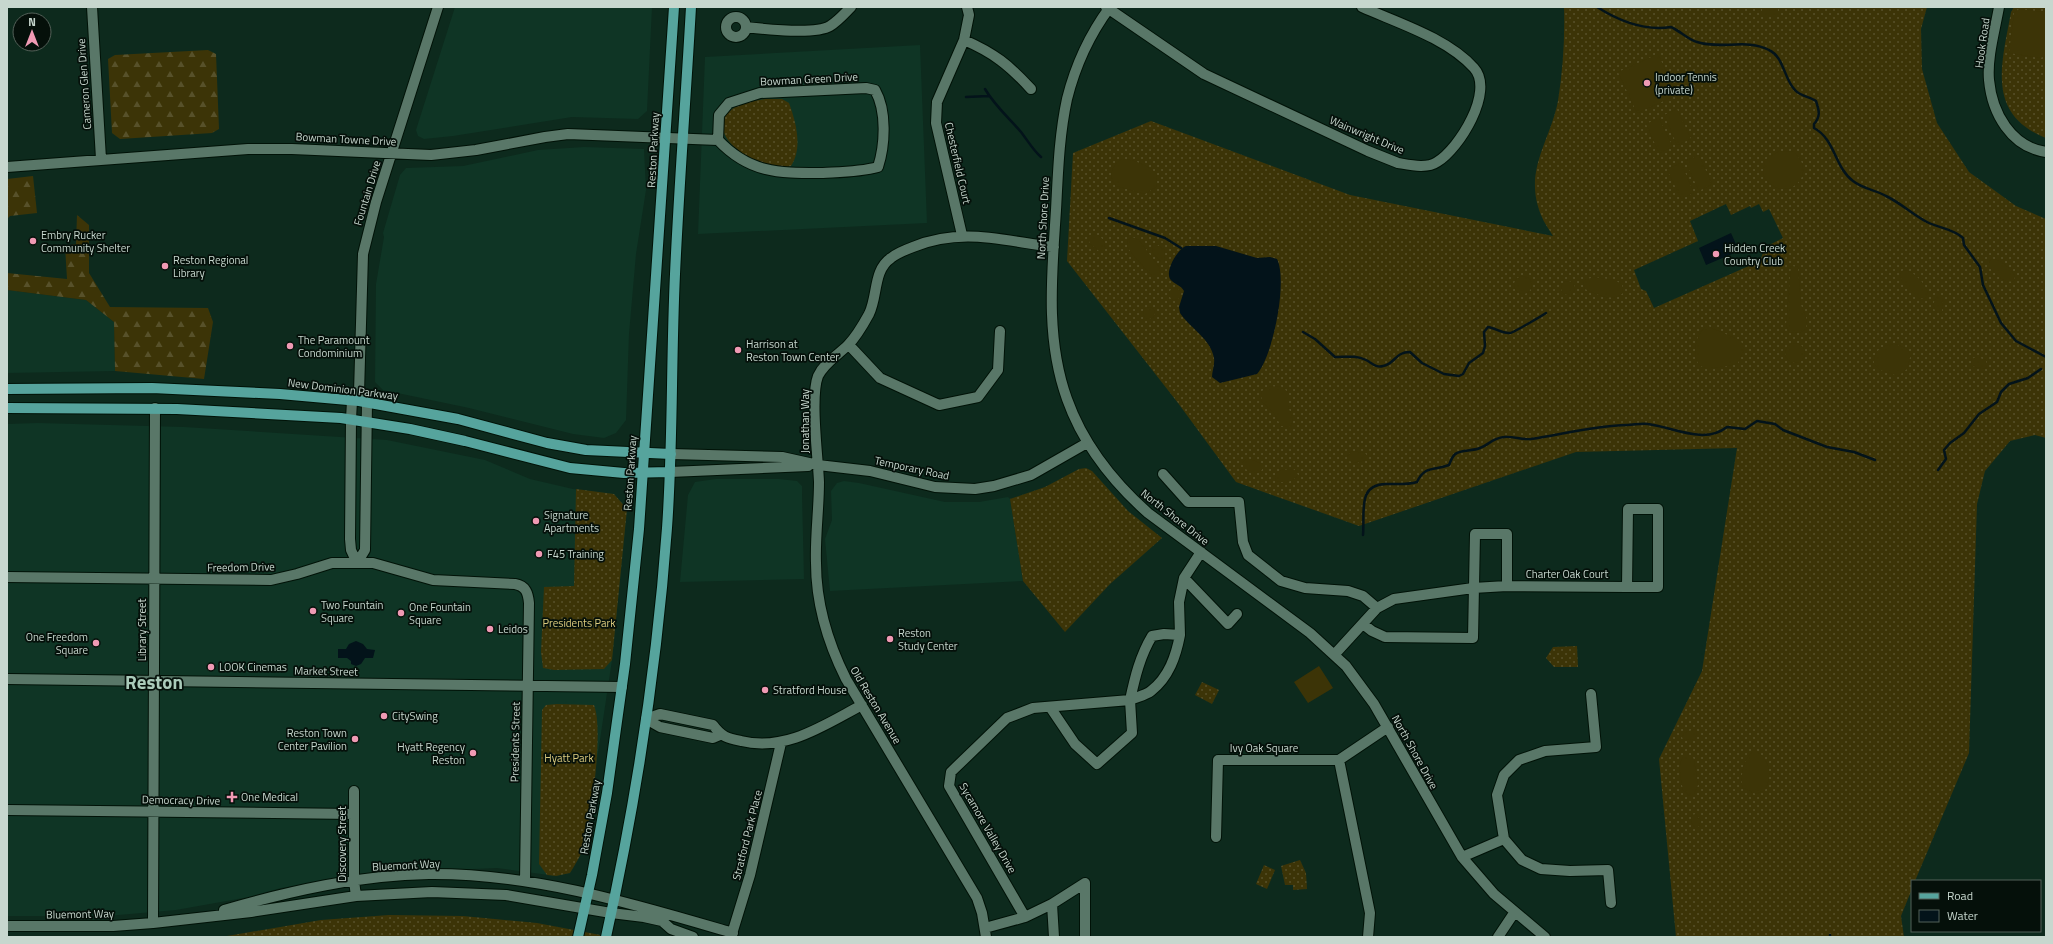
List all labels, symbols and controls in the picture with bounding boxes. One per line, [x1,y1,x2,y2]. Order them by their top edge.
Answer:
north arrow [12,12,52,52]
text: N [28,14,36,30]
street label: Hook Road [1971,17,1993,69]
street label: Cameron Glen Drive [73,37,95,130]
street label: Bowman Green Drive [760,68,859,90]
place label: Indoor Tennis (private) [1655,69,1717,98]
marker: Indoor Tennis (private) [1642,78,1652,88]
street label: Reston Parkway [643,111,663,188]
street label: Wainwright Drive [1327,112,1407,158]
street label: Chesterfield Court [941,121,975,206]
street label: Bowman Towne Drive [295,128,397,150]
street label: Fountain Drive [350,158,385,228]
street label: North Shore Drive [1033,176,1053,260]
place label: Embry Rucker Community Shelter [41,227,130,256]
marker: Embry Rucker Community Shelter [28,236,38,246]
place label: Hidden Creek Country Club [1724,240,1786,269]
marker: Hidden Creek Country Club [1711,249,1721,259]
place label: Reston Regional Library [173,252,248,281]
marker: Reston Regional Library [160,261,170,271]
place label: The Paramount Condominium [298,332,370,361]
place label: Harrison at Reston Town Center [746,336,839,365]
marker: The Paramount Condominium [285,341,295,351]
marker: Harrison at Reston Town Center [733,345,743,355]
street label: New Dominion Parkway [287,374,400,404]
street label: Jonathan Way [797,388,813,453]
street label: Reston Parkway [619,434,641,511]
street label: Temporary Road [873,452,951,484]
street label: North Shore Drive [1138,485,1213,549]
place label: Signature Apartments [544,507,599,536]
marker: Signature Apartments [531,516,541,526]
place label: F45 Training [547,546,604,562]
marker: F45 Training [534,549,544,559]
street label: Freedom Drive [207,558,275,576]
street label: Charter Oak Court [1526,566,1608,582]
place label: Two Fountain Square [321,597,383,626]
street label: Library Street [134,599,150,661]
place label: One Fountain Square [409,599,471,628]
marker: Two Fountain Square [308,606,318,616]
marker: One Fountain Square [396,608,406,618]
park label: Presidents Park [543,615,616,631]
place label: Leidos [498,621,528,637]
marker: Leidos [485,624,495,634]
place label: Reston Study Center [898,625,958,654]
place label: One Freedom Square [26,629,88,658]
marker: Reston Study Center [885,634,895,644]
marker: One Freedom Square [91,638,101,648]
place label: LOOK Cinemas [219,659,287,675]
marker: LOOK Cinemas [206,662,216,672]
street label: Market Street [294,662,358,680]
street label: Old Reston Avenue [847,663,906,747]
district label: Reston [125,667,183,696]
place label: Stratford House [773,682,847,698]
marker: Stratford House [760,685,770,695]
street label: Presidents Street [506,702,524,782]
place label: CitySwing [392,708,438,724]
marker: CitySwing [379,711,389,721]
street label: North Shore Drive [1388,712,1442,792]
place label: Reston Town Center Pavilion [278,725,347,754]
marker: Reston Town Center Pavilion [350,734,360,744]
place label: Hyatt Regency Reston [397,739,466,768]
street label: Ivy Oak Square [1230,740,1299,756]
marker: Hyatt Regency Reston [468,748,478,758]
park label: Hyatt Park [544,750,594,766]
street label: Reston Parkway [576,778,605,856]
street label: Sycamore Valley Drive [956,780,1021,877]
street label: Stratford Park Place [728,788,766,882]
place label: One Medical [241,789,298,805]
street label: Democracy Drive [142,791,221,809]
marker: One Medical [226,791,238,803]
street label: Discovery Street [334,806,350,882]
street label: Bluemont Way [372,855,441,875]
legend [1911,880,2041,932]
text: Road [1947,886,1973,905]
street label: Bluemont Way [46,905,115,923]
text: Water [1947,906,1978,925]

